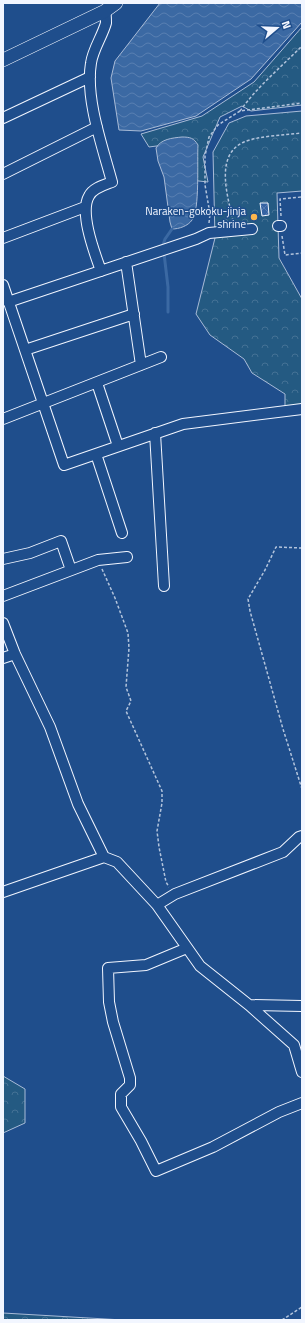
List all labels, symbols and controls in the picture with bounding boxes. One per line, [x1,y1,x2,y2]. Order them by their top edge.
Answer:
north arrow [257,8,297,48]
text: N [278,19,295,31]
place label: Naraken-gokoku-jinja shrine [145,203,246,232]
marker: Naraken-gokoku-jinja shrine [249,212,259,222]

